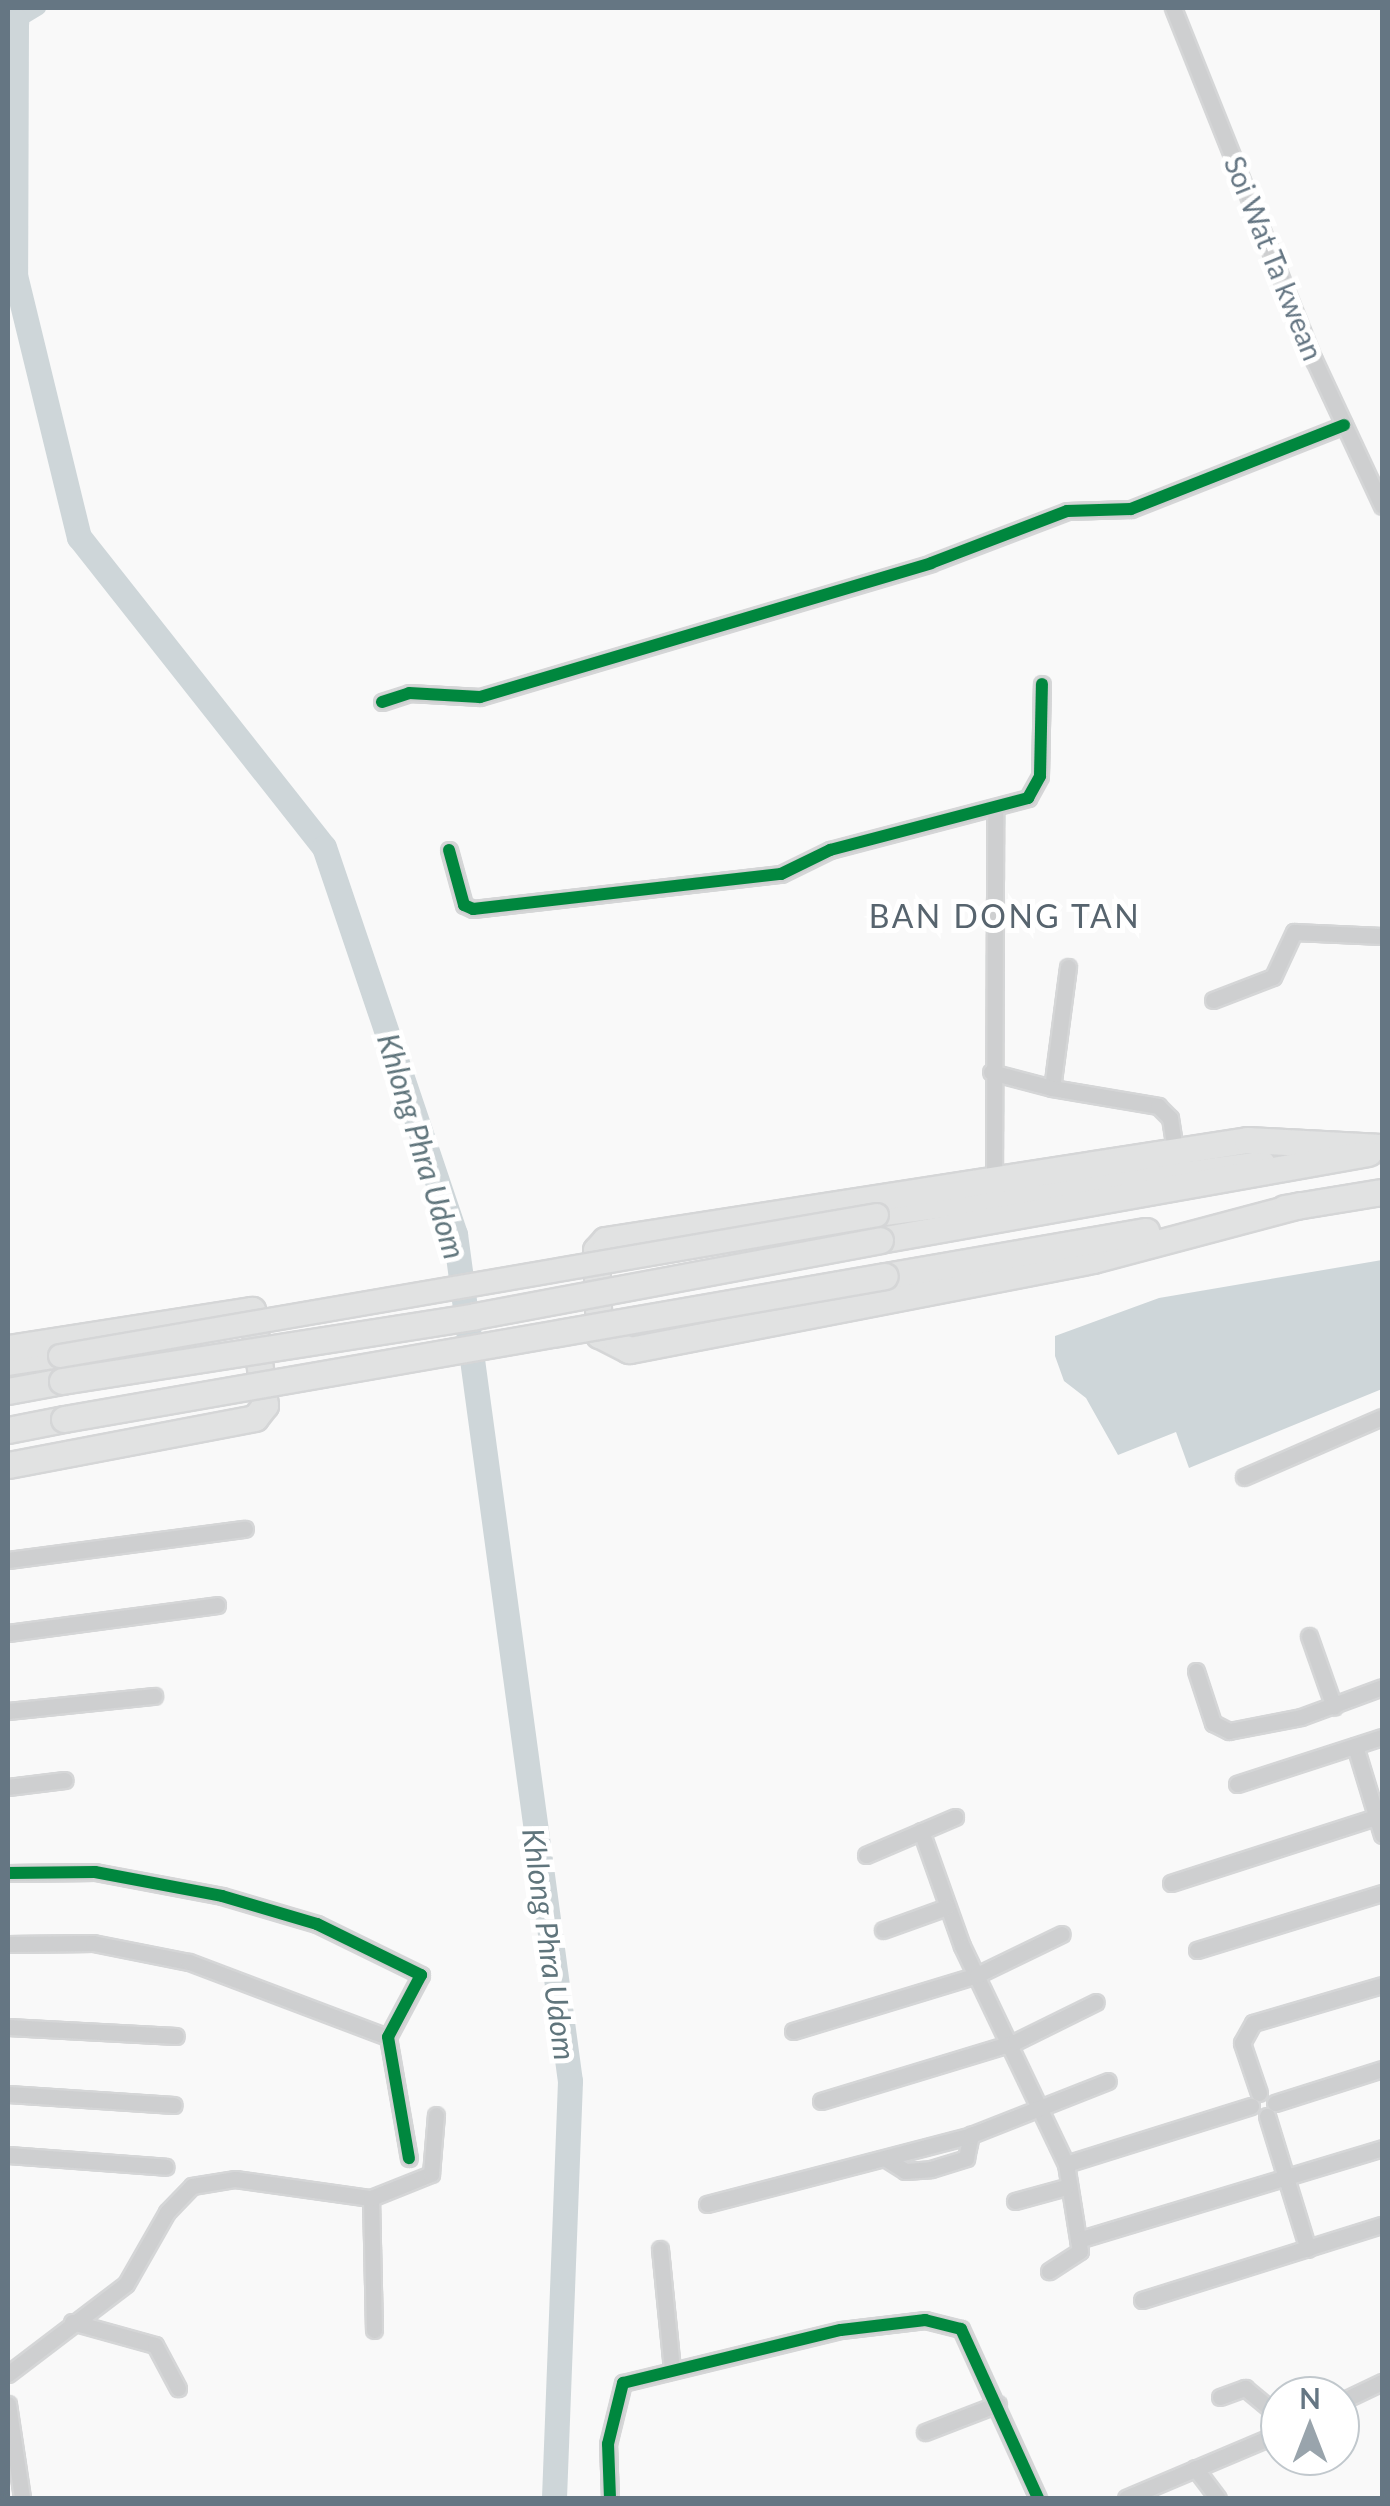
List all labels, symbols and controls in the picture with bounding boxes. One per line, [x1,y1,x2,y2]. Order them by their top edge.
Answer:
street label: Soi Wat Ta kwean [1218,151,1330,365]
district label: BAN DONG TAN [868,897,1142,935]
water label: Khlong Phra Udom [371,1029,473,1263]
water label: Khlong Phra Udom [516,1826,584,2062]
north arrow [1260,2376,1360,2476]
text: N [1299,2381,1321,2415]

